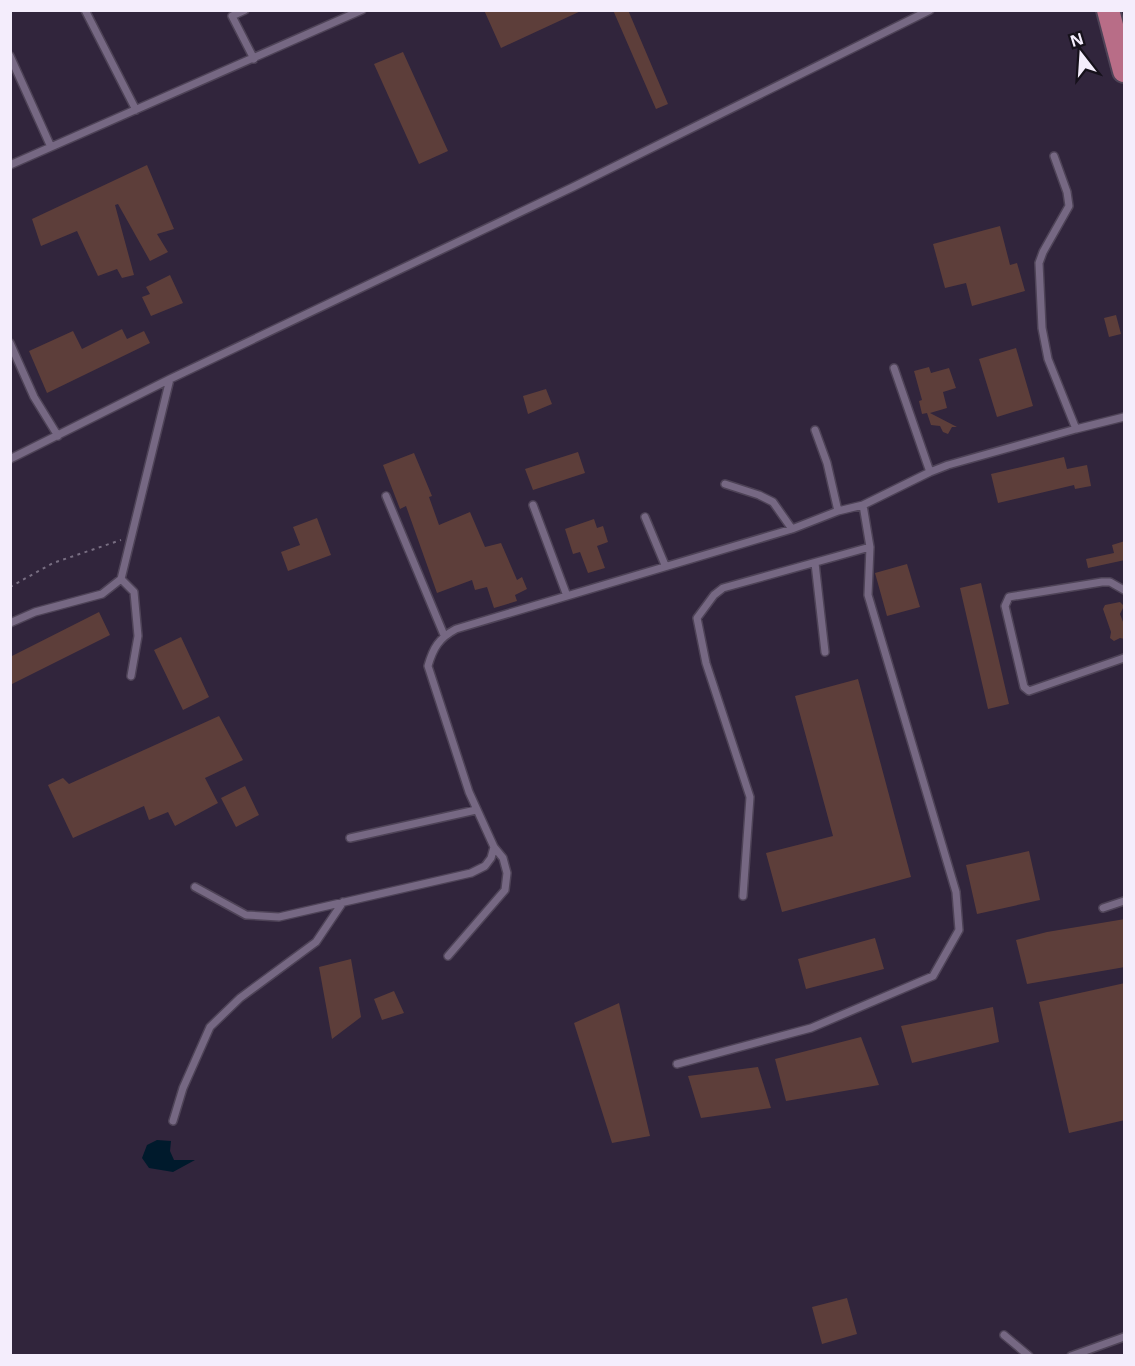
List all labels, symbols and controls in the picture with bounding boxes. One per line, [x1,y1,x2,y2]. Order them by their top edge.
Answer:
north arrow [1051,24,1111,84]
text: N [1067,27,1086,52]

